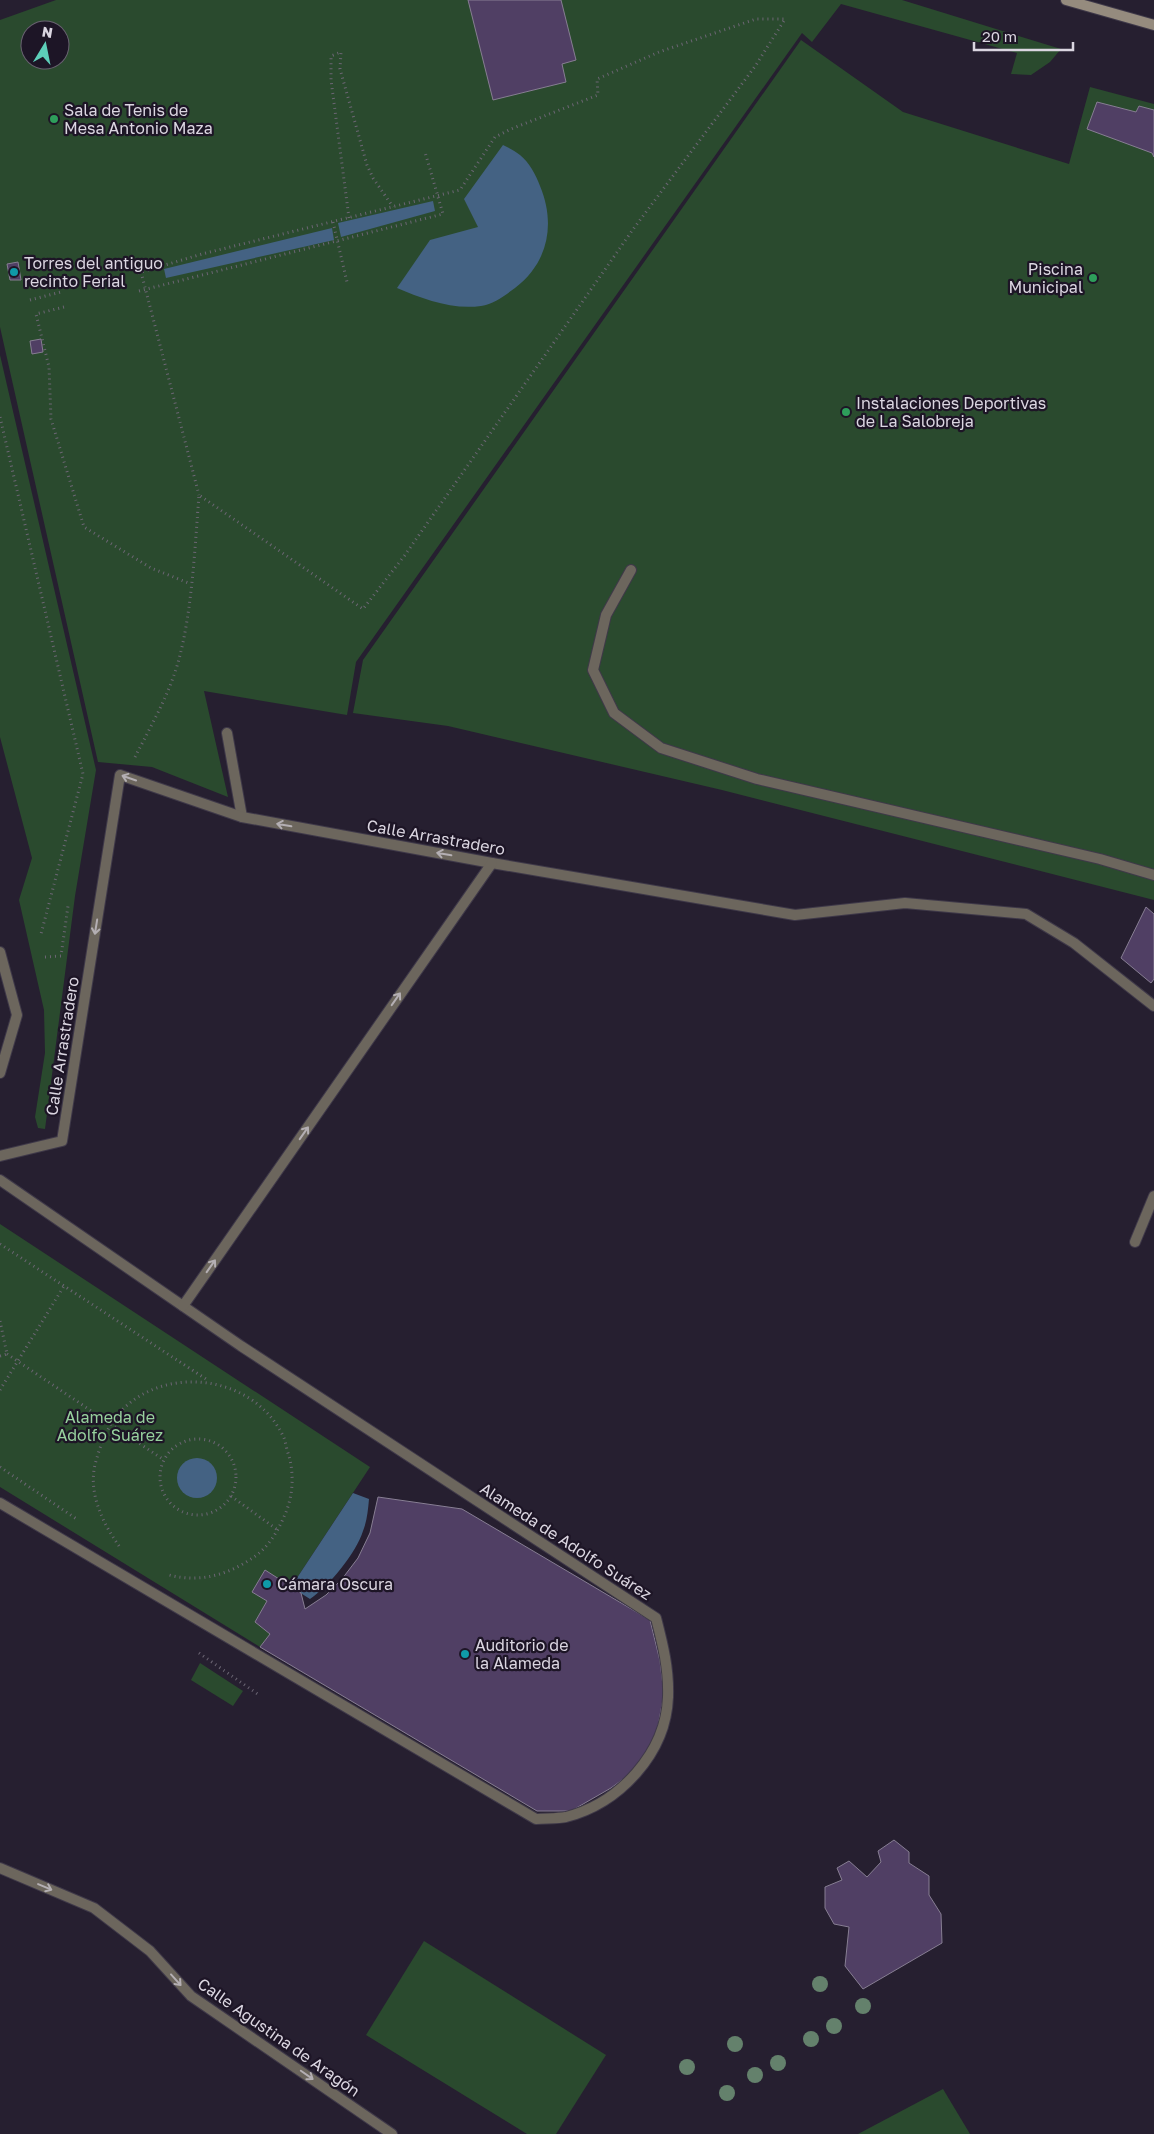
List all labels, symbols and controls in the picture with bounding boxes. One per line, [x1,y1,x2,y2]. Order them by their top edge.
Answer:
north arrow [20,20,70,70]
scale bar [974,20,1073,52]
text: N [41,22,54,41]
text: 20 m [982,27,1017,45]
place label: Sala de Tenis de Mesa Antonio Maza [64,100,213,138]
marker: Sala de Tenis de Mesa Antonio Maza [48,113,60,125]
place label: Torres del antiguo recinto Ferial [24,253,163,291]
place label: Piscina Municipal [1008,259,1083,297]
marker: Torres del antiguo recinto Ferial [8,266,20,278]
marker: Piscina Municipal [1087,272,1099,284]
place label: Instalaciones Deportivas de La Salobreja [856,393,1046,431]
marker: Instalaciones Deportivas de La Salobreja [840,406,852,418]
one-way arrow [121,773,137,783]
street label: Calle Arrastradero [365,815,507,859]
one-way arrow [276,819,292,829]
one-way arrow [436,849,452,858]
one-way arrow [90,919,100,935]
street label: Calle Arrastradero [41,975,83,1117]
one-way arrow [391,993,401,1007]
one-way arrow [299,1126,309,1140]
one-way arrow [206,1259,216,1273]
park label: Alameda de Adolfo Suárez [57,1407,163,1445]
street label: Alameda de Adolfo Suárez [476,1478,656,1604]
place label: Cámara Oscura [277,1574,393,1594]
marker: Cámara Oscura [261,1578,273,1590]
place label: Auditorio de la Alameda [475,1635,568,1673]
marker: Auditorio de la Alameda [459,1648,471,1660]
one-way arrow [37,1883,52,1893]
one-way arrow [170,1973,182,1986]
street label: Calle Agustina de Aragón [194,1973,364,2101]
one-way arrow [299,2070,313,2080]

